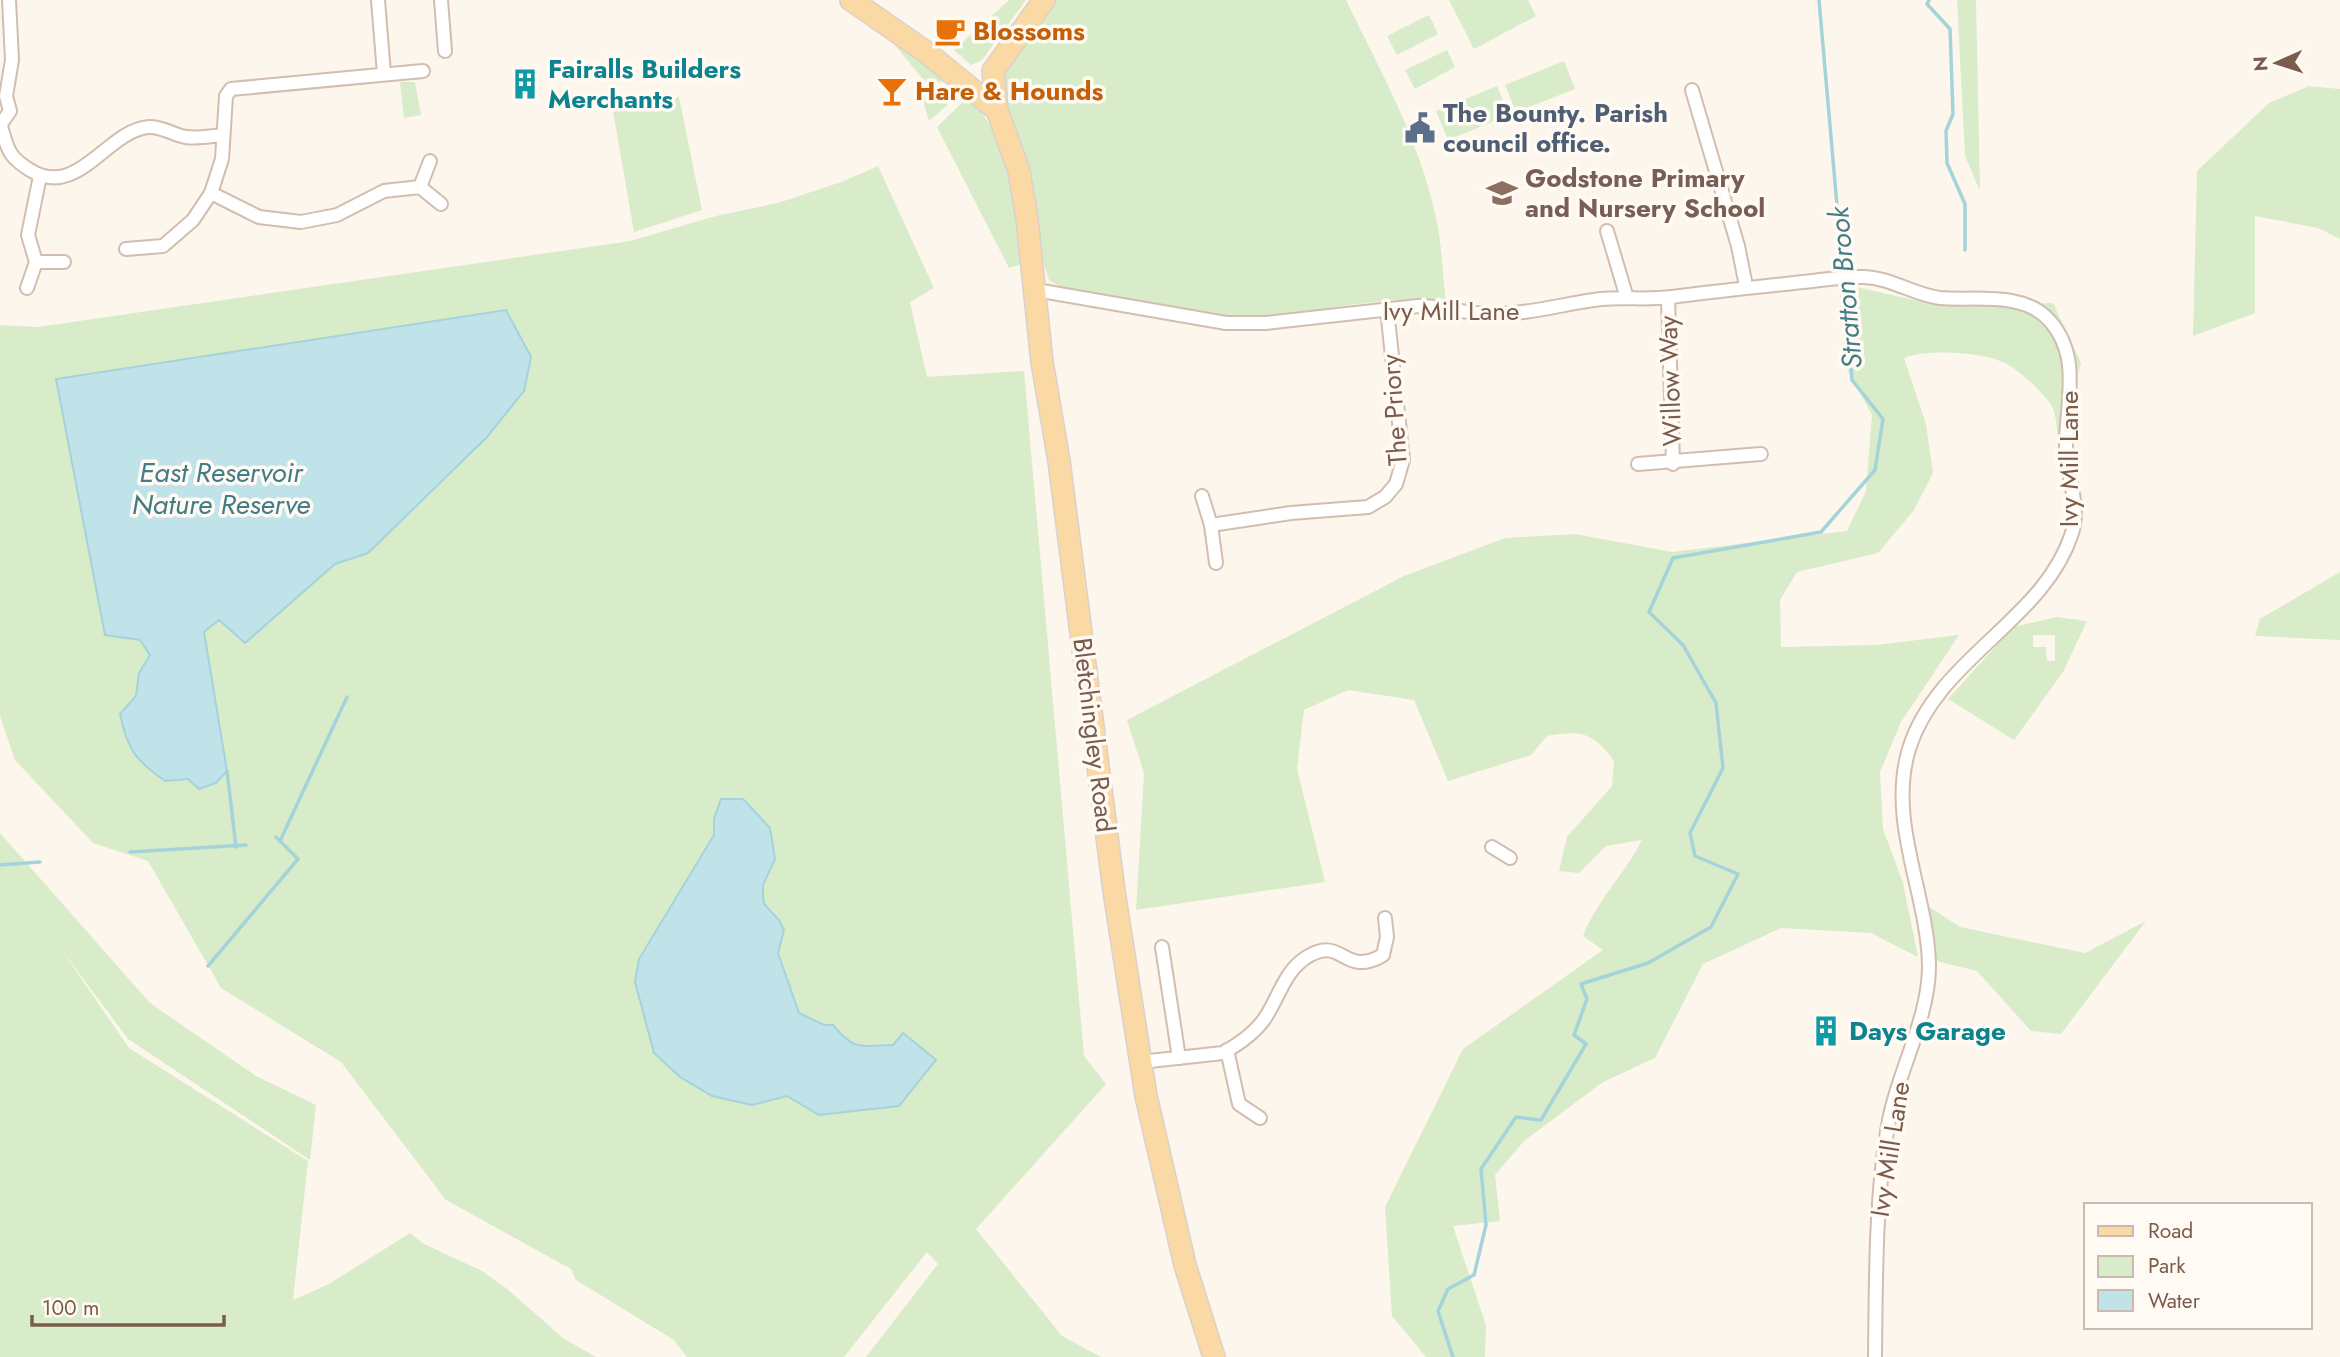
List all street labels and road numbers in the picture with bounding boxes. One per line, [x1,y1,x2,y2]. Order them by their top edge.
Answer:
street label: Ivy Mill Lane [1383,292,1519,330]
street label: Willow Way [1649,314,1691,447]
street label: The Priory [1371,352,1417,467]
street label: Ivy Mill Lane [2050,391,2088,527]
street label: Bletchingley Road [1063,636,1125,834]
street label: Ivy Mill Lane [1861,1079,1919,1219]

